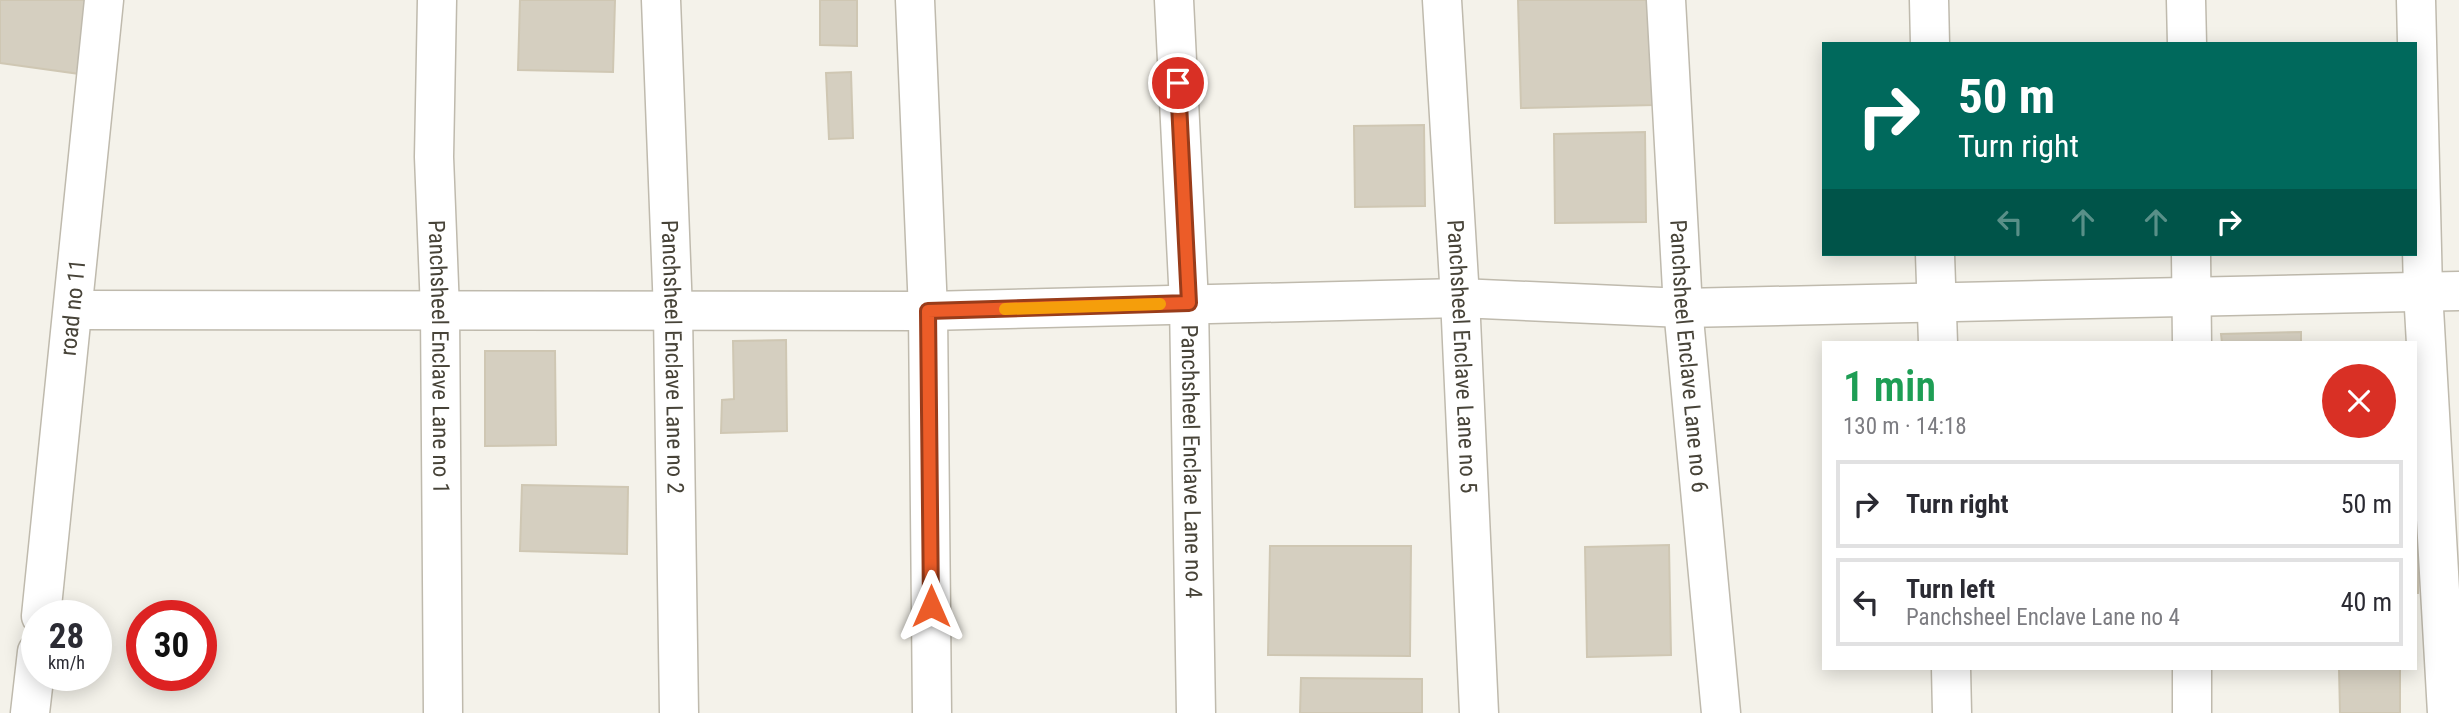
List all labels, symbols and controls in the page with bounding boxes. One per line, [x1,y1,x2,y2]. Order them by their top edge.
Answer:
pin [1148,53,1208,113]
icon: arrive [1159,64,1197,102]
text: 50 m [1958,68,2055,125]
icon: right [1843,70,1934,161]
text: Turn right [1958,127,2079,165]
icon: left [1991,203,2029,241]
icon: ahead [2064,203,2102,241]
icon: ahead [2137,203,2175,241]
icon: right [2210,203,2248,241]
street label: Panchsheel Enclave Lane no 1 [422,219,454,494]
street label: Panchsheel Enclave Lane no 2 [655,219,689,494]
street label: Panchsheel Enclave Lane no 5 [1441,219,1482,494]
street label: Panchsheel Enclave Lane no 6 [1664,219,1713,494]
street label: road no 11 [55,258,91,357]
street label: Panchsheel Enclave Lane no 4 [1175,324,1207,599]
text: 1 min [1843,362,1936,411]
button: close [2322,364,2396,438]
text: 130 m · 14:18 [1843,413,1967,440]
icon: right [1847,485,1885,523]
text: Turn right [1906,489,2008,519]
text: 50 m [2341,489,2392,519]
position arrow [894,569,968,643]
text: Turn left [1906,574,1995,604]
icon: left [1847,583,1885,621]
text: 40 m [2341,587,2392,617]
speed limit sign: 30 [126,600,217,691]
text: Panchsheel Enclave Lane no 4 [1906,604,2180,631]
text: 28 [49,616,84,657]
text: km/h [48,652,85,673]

